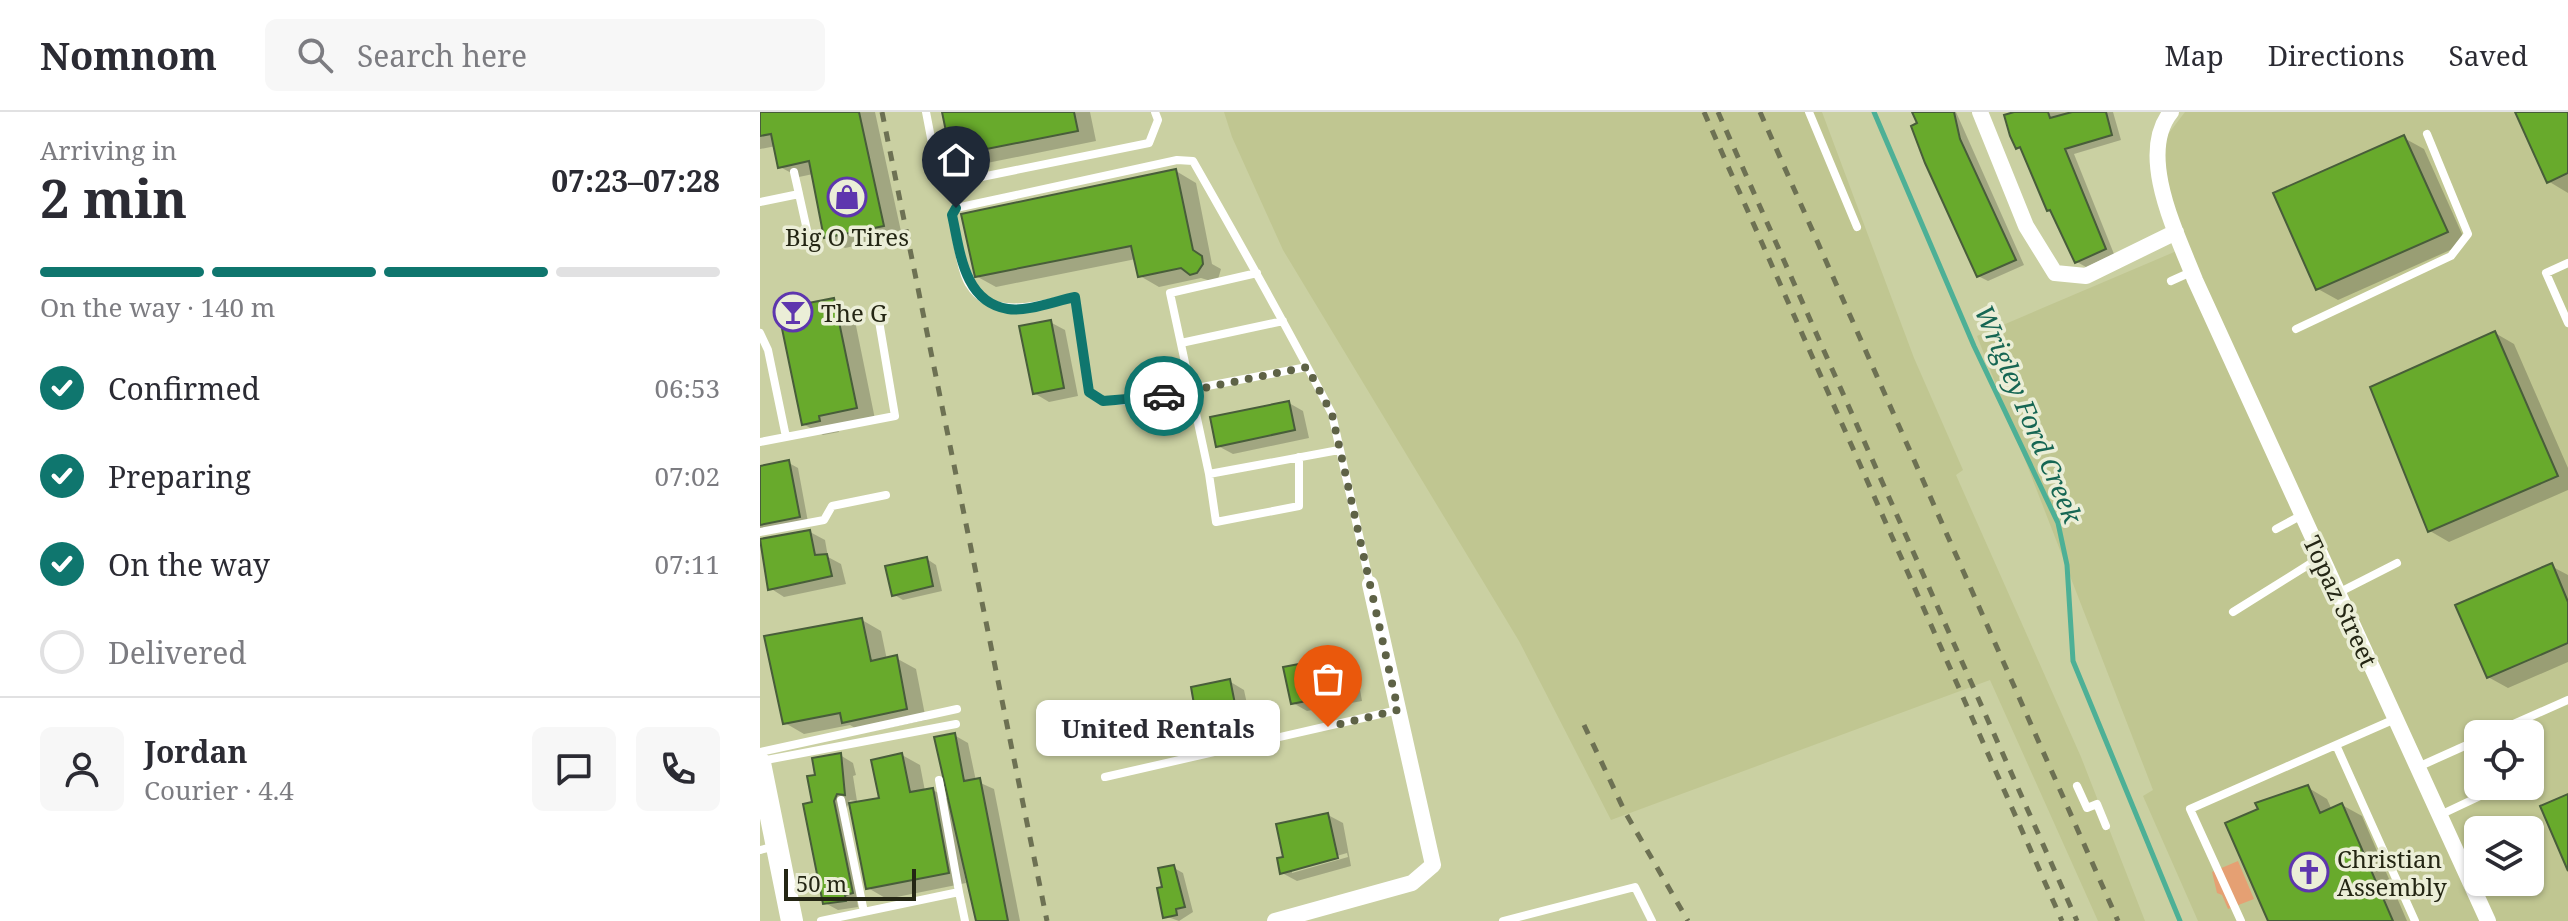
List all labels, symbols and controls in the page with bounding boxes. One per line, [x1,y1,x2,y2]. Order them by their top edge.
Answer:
search box [265,19,825,91]
text: Nomnom [40,29,217,81]
icon: search [293,33,337,77]
text: Search here [357,35,527,76]
text: Map [2164,36,2224,74]
text: Directions [2268,36,2405,74]
text: Saved [2449,36,2528,74]
pin [922,126,990,208]
text: Arriving in [40,132,177,168]
icon: home [934,138,978,182]
text: 07:23–07:28 [551,160,720,201]
text: 2 min [40,162,187,233]
shop icon: Big O Tires [826,176,868,218]
place label: Big O Tires [785,220,909,253]
text: On the way · 140 m [40,289,275,325]
bar icon: The G [772,291,814,333]
place label: The G [821,296,887,329]
water label: Wrigley Ford Creek [1967,299,2092,530]
courier [1124,356,1204,436]
icon: check [40,366,84,410]
text: Confirmed [108,368,260,409]
text: 06:53 [654,370,720,406]
icon: car [1142,374,1186,418]
icon: check [40,454,84,498]
text: Preparing [108,456,251,497]
text: 07:02 [654,458,720,494]
street label: Topaz Street [2296,530,2386,672]
icon: check [40,542,84,586]
text: On the way [108,544,270,585]
text: 07:11 [654,546,720,582]
text: Delivered [108,632,247,673]
pin [1294,645,1362,727]
icon: bag [1306,657,1350,701]
callout: United Rentals [1036,699,1280,755]
text: United Rentals [1061,710,1255,746]
map controls [2464,720,2544,896]
button: locate [2464,720,2544,800]
button: person [40,727,124,811]
button: chat [532,727,616,811]
button: phone [636,727,720,811]
text: Jordan [144,731,247,772]
text: Courier · 4.4 [144,772,294,808]
button: layers [2464,816,2544,896]
place label: Christian Assembly [2337,842,2447,903]
church icon: Christian Assembly [2288,851,2330,893]
scale bar [784,865,916,901]
text: 50 m [796,868,847,898]

